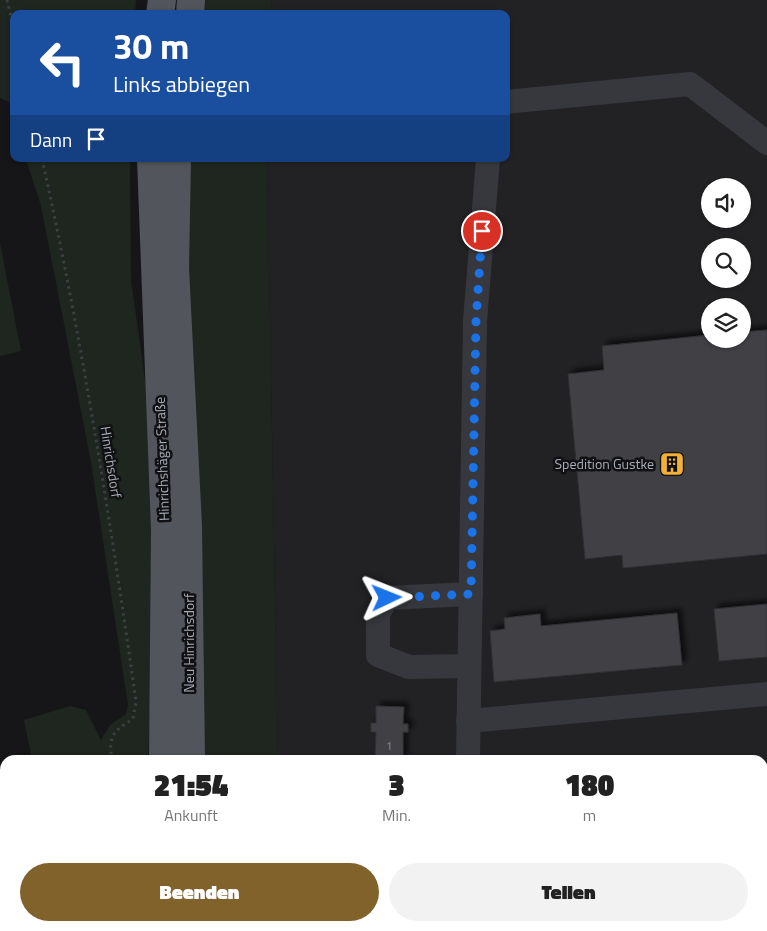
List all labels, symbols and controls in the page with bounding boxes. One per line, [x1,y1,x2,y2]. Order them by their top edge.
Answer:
text: 30 m [113,19,189,73]
icon: left [30,30,95,95]
text: Links abbiegen [113,67,250,101]
text: Dann [30,125,72,154]
icon: arrive [82,125,110,153]
map controls [701,178,751,348]
button: sound [701,178,751,228]
pin [461,210,503,252]
icon: arrive [468,217,496,245]
button: search [701,238,751,288]
button: layers [701,298,751,348]
street label: Hinrichshäger Straße [149,397,174,521]
street label: Hinrichsdorf [95,425,128,500]
building icon: Spedition Gustke [659,451,685,477]
place label: Spedition Gustke [554,453,654,474]
position arrow [360,571,412,623]
street label: Neu Hinrichsdorf [178,593,199,693]
house number: 1 [386,738,392,754]
text: 21:54 [154,762,228,808]
text: 3 [388,762,405,808]
text: 180 [565,762,614,808]
text: Ankunft [164,803,218,827]
text: Min. [382,803,411,827]
text: m [583,803,596,827]
button: Beenden [20,863,379,921]
button: Teilen [389,863,748,921]

